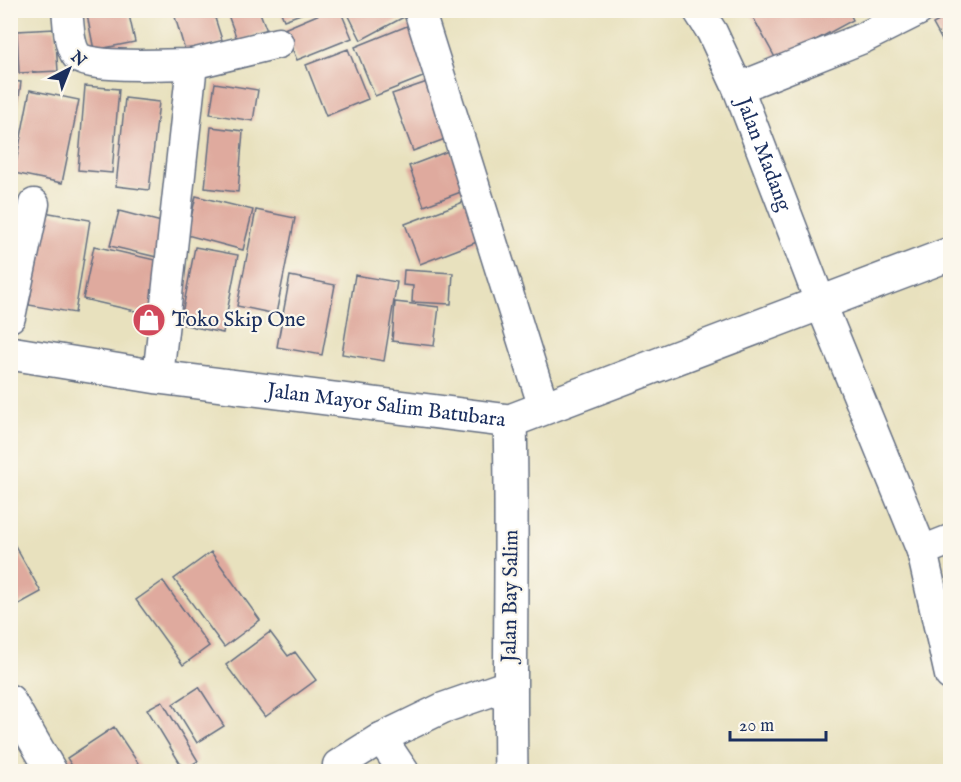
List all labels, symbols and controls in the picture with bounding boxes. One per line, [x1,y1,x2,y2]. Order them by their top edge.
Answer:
north arrow [39,39,99,99]
text: N [65,47,90,72]
street label: Jalan Madang [729,92,798,216]
shop icon: Toko Skip One [131,302,167,338]
place label: Toko Skip One [172,307,306,334]
street label: Jalan Mayor Salim Batubara [263,377,508,434]
street label: Jalan Bay Salim [496,529,526,665]
scale bar [730,704,826,742]
text: 20 m [739,715,774,738]

